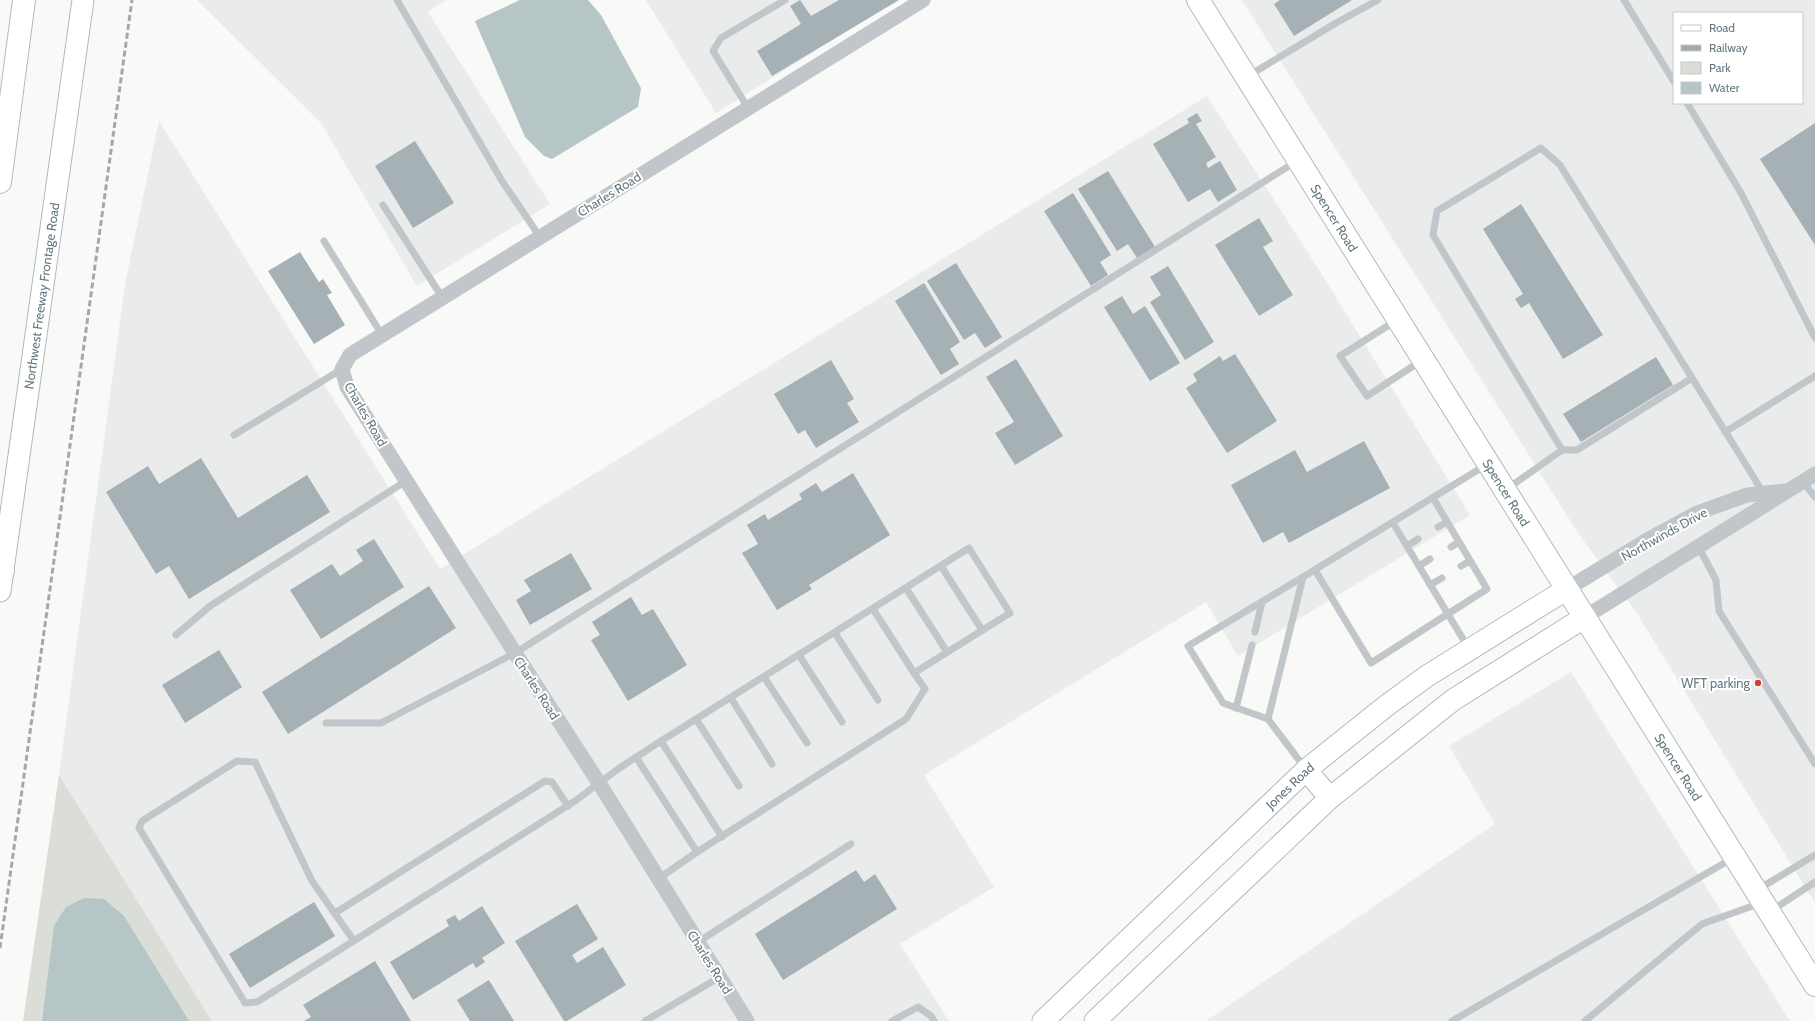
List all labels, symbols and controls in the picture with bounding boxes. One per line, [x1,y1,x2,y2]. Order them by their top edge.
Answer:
legend [1673,12,1803,104]
text: Road [1709,20,1735,35]
text: Railway [1709,40,1747,55]
text: Park [1709,60,1731,75]
text: Water [1709,80,1740,95]
street label: Charles Road [574,168,644,220]
street label: Spencer Road [1307,181,1361,254]
street label: Northwest Freeway Frontage Road [20,202,62,390]
street label: Charles Road [341,379,391,449]
street label: Spencer Road [1479,456,1533,529]
street label: Northwinds Drive [1618,504,1710,564]
street label: Charles Road [511,654,563,722]
place label: WFT parking [1681,675,1751,691]
marker: WFT parking [1753,678,1763,688]
street label: Spencer Road [1651,730,1705,804]
street label: Jones Road [1261,759,1317,813]
street label: Charles Road [684,927,736,997]

